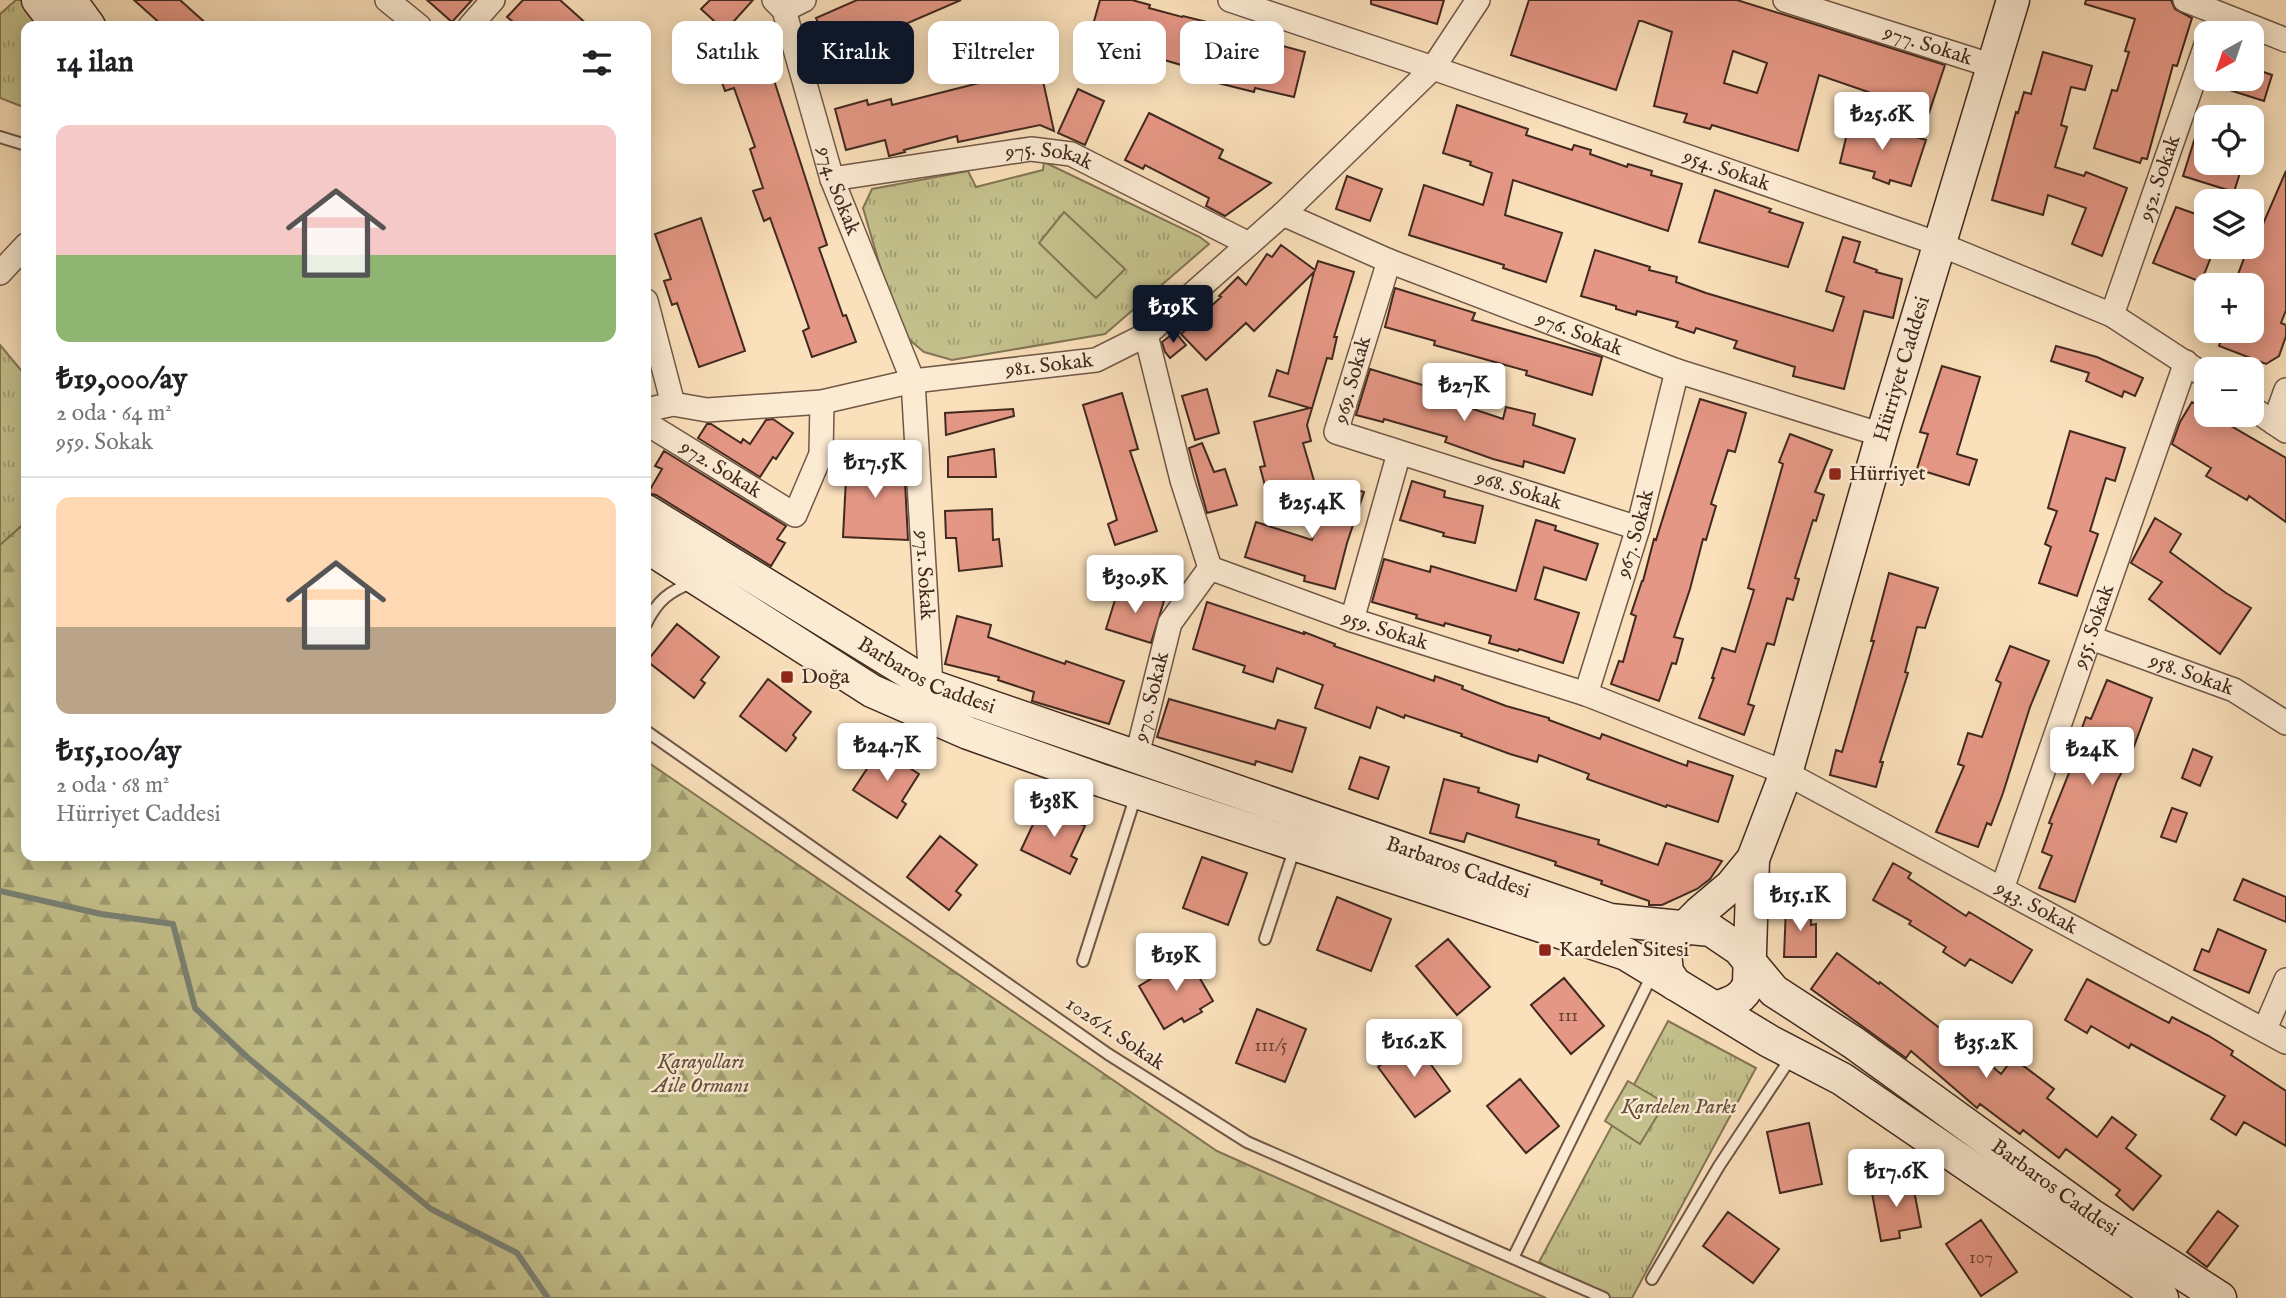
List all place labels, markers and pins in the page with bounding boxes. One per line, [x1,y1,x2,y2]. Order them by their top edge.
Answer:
pin: ₺25.6K [1825,92,1939,152]
pin: ₺19K [1132,286,1214,345]
pin: ₺27K [1423,364,1505,423]
pin: ₺17.5K [818,440,932,500]
place label: Hürriyet [1849,461,1926,488]
marker: Hürriyet [1827,466,1843,482]
pin: ₺25.4K [1255,480,1369,540]
pin: ₺30.9K [1078,556,1192,615]
place label: Doğa [801,664,851,691]
marker: Doğa [779,669,795,685]
pin: ₺24.7K [830,724,944,783]
pin: ₺24K [2051,728,2133,787]
pin: ₺38K [1013,780,1095,839]
pin: ₺15.1K [1743,874,1857,933]
pin: ₺19K [1135,934,1217,993]
place label: Kardelen Sitesi [1559,937,1689,964]
marker: Kardelen Sitesi [1537,942,1553,958]
pin: ₺16.2K [1357,1020,1471,1079]
pin: ₺35.2K [1929,1020,2043,1080]
pin: ₺17.6K [1839,1150,1953,1209]

